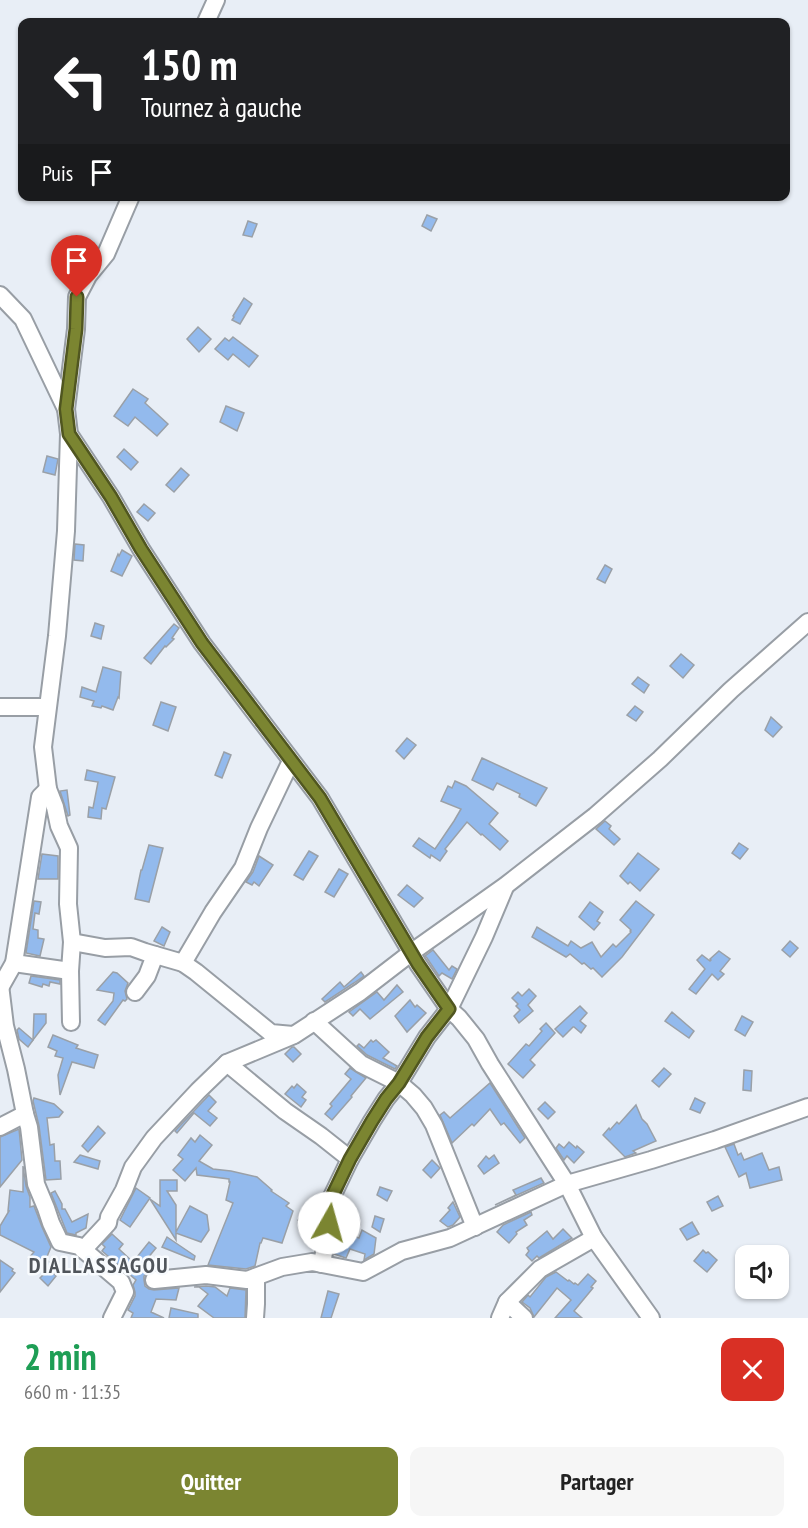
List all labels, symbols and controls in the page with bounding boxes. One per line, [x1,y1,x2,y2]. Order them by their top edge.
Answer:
text: 150 m [141,37,238,92]
icon: left [42,42,120,120]
text: Tournez à gauche [141,90,302,124]
icon: arrive [85,156,118,189]
text: Puis [42,159,73,187]
pin [51,235,102,297]
icon: arrive [60,244,93,277]
position arrow [297,1191,361,1255]
map controls [735,1245,789,1299]
button: sound [735,1245,789,1299]
district label: DIALLASSAGOU [29,1251,169,1279]
text: 2 min [24,1333,97,1380]
button: close [721,1338,784,1401]
text: 660 m · 11:35 [24,1379,121,1405]
button: Quitter [24,1447,398,1516]
button: Partager [410,1447,784,1516]

